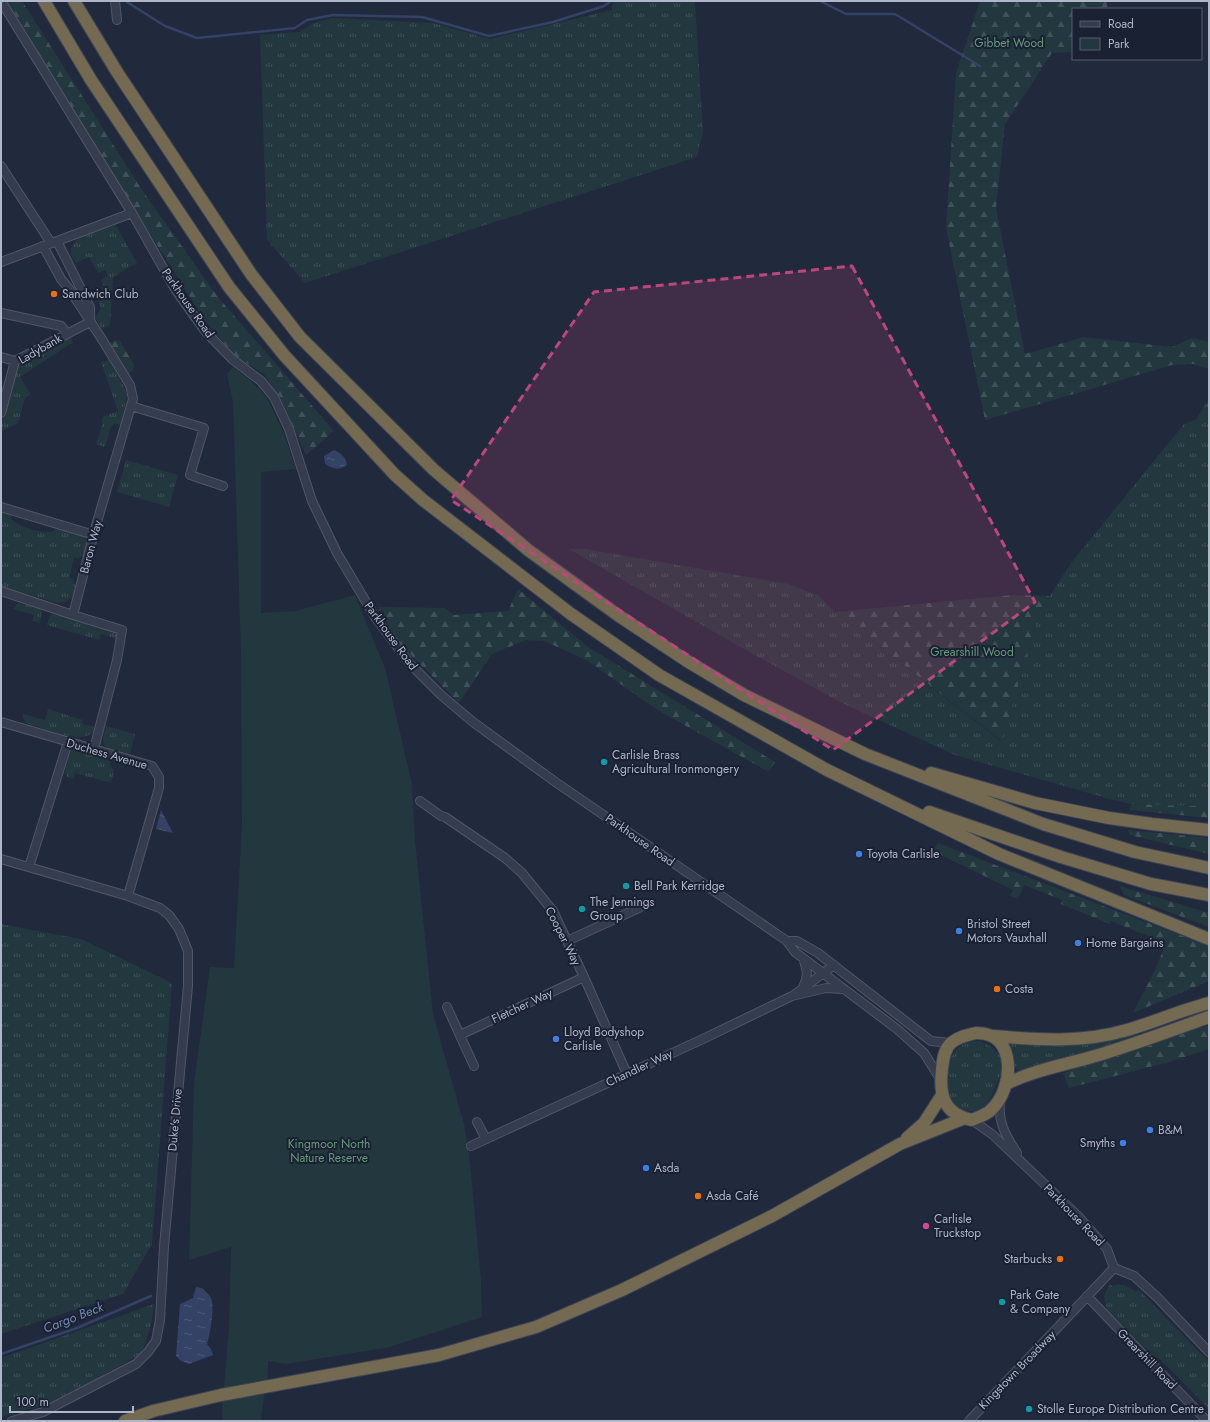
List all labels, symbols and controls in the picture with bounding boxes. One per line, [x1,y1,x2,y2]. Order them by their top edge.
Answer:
legend [1072,8,1202,60]
text: Road [1108,15,1134,33]
park label: Gibbet Wood [974,34,1044,52]
text: Park [1108,35,1130,53]
street label: Parkhouse Road [157,265,219,341]
place label: Sandwich Club [62,285,139,303]
marker: Sandwich Club [49,289,59,299]
street label: Ladybank [15,329,66,369]
street label: Baron Way [75,518,107,576]
street label: Parkhouse Road [360,598,422,674]
park label: Grearshill Wood [930,643,1014,661]
street label: Duchess Avenue [64,734,150,774]
place label: Carlisle Brass Agricultural Ironmongery [612,746,740,778]
marker: Carlisle Brass Agricultural Ironmongery [599,757,609,767]
street label: Parkhouse Road [602,809,678,871]
place label: Toyota Carlisle [867,845,939,863]
marker: Toyota Carlisle [854,849,864,859]
place label: Bell Park Kerridge [634,877,725,895]
marker: Bell Park Kerridge [621,881,631,891]
place label: The Jennings Group [590,893,655,925]
street label: Cooper Way [541,904,586,969]
marker: The Jennings Group [577,904,587,914]
place label: Bristol Street Motors Vauxhall [967,915,1047,947]
marker: Bristol Street Motors Vauxhall [954,926,964,936]
place label: Home Bargains [1086,934,1164,952]
marker: Home Bargains [1073,938,1083,948]
place label: Costa [1005,980,1033,998]
street label: Fletcher Way [489,984,556,1028]
marker: Costa [992,984,1002,994]
place label: Lloyd Bodyshop Carlisle [564,1023,644,1055]
marker: Lloyd Bodyshop Carlisle [551,1034,561,1044]
street label: Chandler Way [603,1044,676,1091]
street label: Duke's Drive [163,1088,187,1152]
place label: B&M [1158,1121,1183,1139]
marker: B&M [1145,1125,1155,1135]
place label: Smyths [1080,1134,1115,1152]
park label: Kingmoor North Nature Reserve [288,1135,370,1167]
marker: Smyths [1118,1138,1128,1148]
place label: Asda [654,1159,680,1177]
marker: Asda [641,1163,651,1173]
street label: Parkhouse Road [1039,1180,1109,1250]
place label: Asda Café [706,1187,759,1205]
marker: Asda Café [693,1191,703,1201]
place label: Carlisle Truckstop [934,1210,981,1242]
marker: Carlisle Truckstop [921,1221,931,1231]
place label: Starbucks [1004,1250,1052,1268]
marker: Starbucks [1055,1254,1065,1264]
place label: Park Gate & Company [1010,1286,1071,1318]
water label: Cargo Beck [40,1297,106,1338]
marker: Park Gate & Company [997,1297,1007,1307]
street label: Grearshill Road [1113,1324,1181,1394]
street label: Kingstown Broadway [974,1326,1060,1414]
scale bar [10,1388,133,1414]
text: 100 m [16,1393,49,1411]
place label: Stolle Europe Distribution Centre [1037,1400,1204,1418]
marker: Stolle Europe Distribution Centre [1024,1404,1034,1414]

